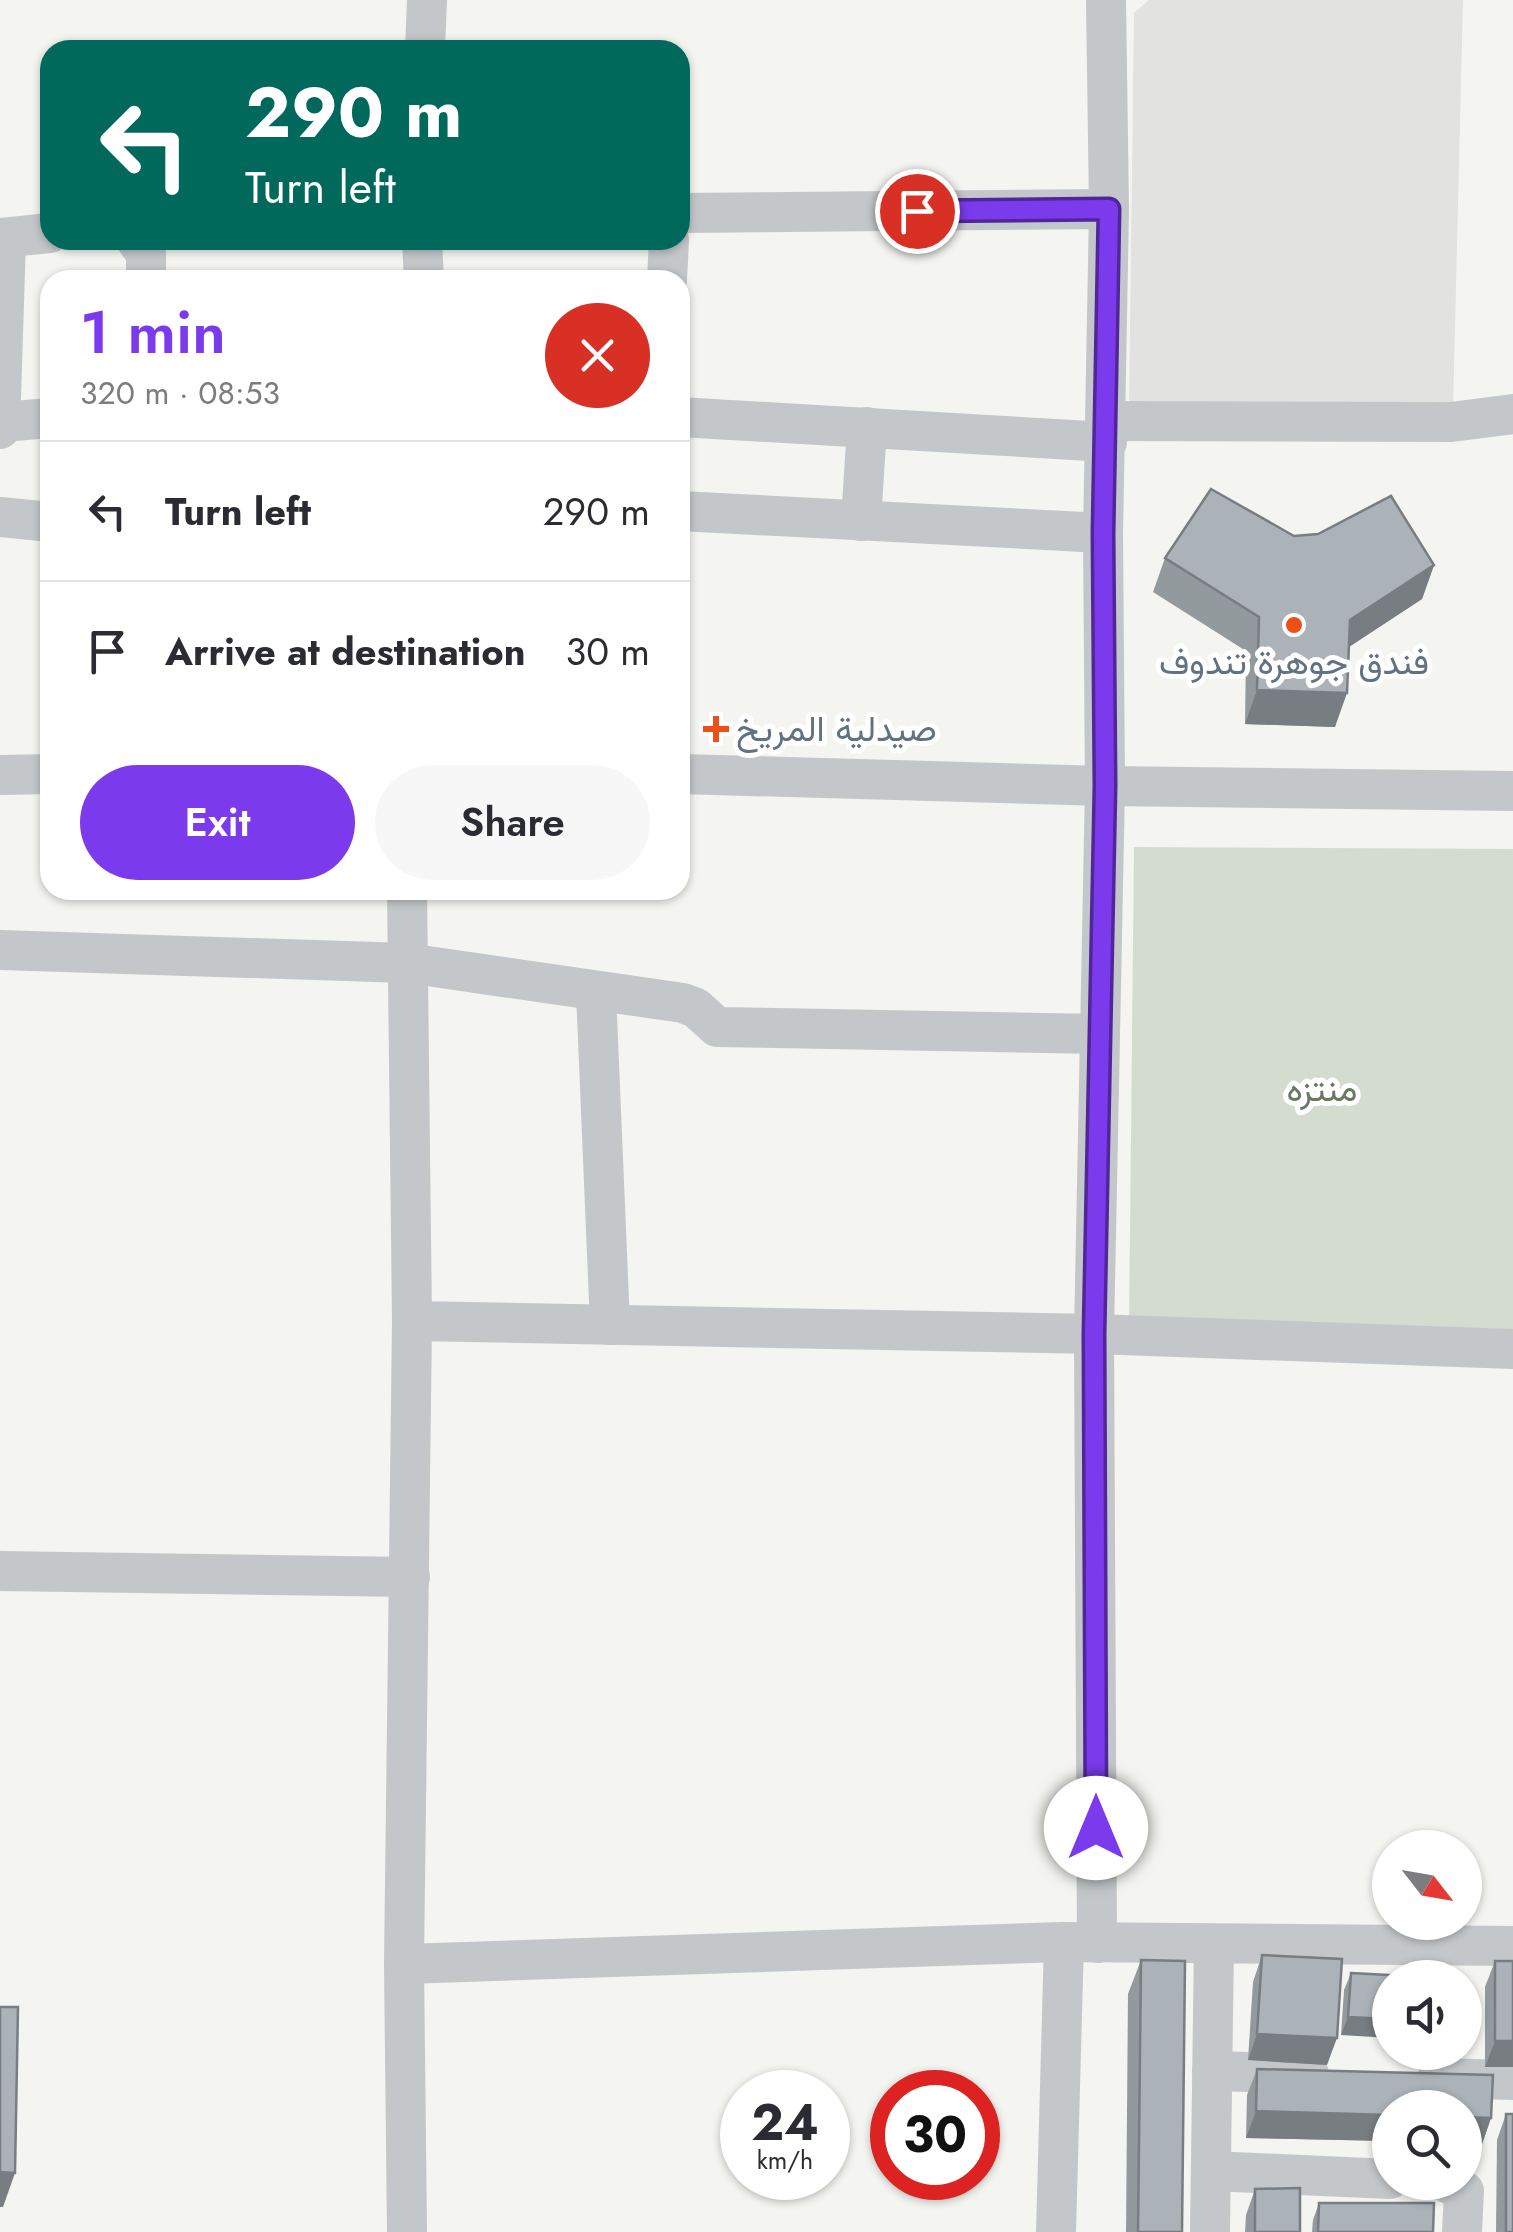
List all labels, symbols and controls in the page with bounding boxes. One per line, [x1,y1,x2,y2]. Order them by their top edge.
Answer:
text: 290 m [245,62,463,163]
icon: left [80,80,210,210]
text: Turn left [245,155,396,220]
pin [875,169,960,254]
icon: arrive [890,184,945,239]
text: 1 min [80,289,226,376]
button: close [545,303,650,408]
text: 320 m · 08:53 [80,370,280,416]
icon: left [80,484,135,539]
text: Turn left [165,484,311,539]
text: 290 m [543,484,650,539]
marker: فندق جوهرة تندوف [1283,614,1305,636]
icon: arrive [80,624,135,679]
text: Arrive at destination [165,624,526,679]
text: 30 m [565,624,650,679]
place label: فندق جوهرة تندوف [1159,637,1429,687]
place label: صيدلية المريخ [736,704,937,754]
marker: صيدلية المريخ [705,718,727,740]
button: Exit [80,765,355,880]
button: Share [375,765,650,880]
park label: منتزه [1287,1064,1357,1114]
position arrow [1044,1776,1148,1880]
north arrow [1372,1830,1482,1940]
map controls [1372,1830,1482,2200]
button: sound [1372,1960,1482,2070]
speed limit sign: 30 [870,2070,1000,2200]
text: 24 [751,2086,819,2159]
button: search [1372,2090,1482,2200]
text: km/h [757,2142,813,2178]

